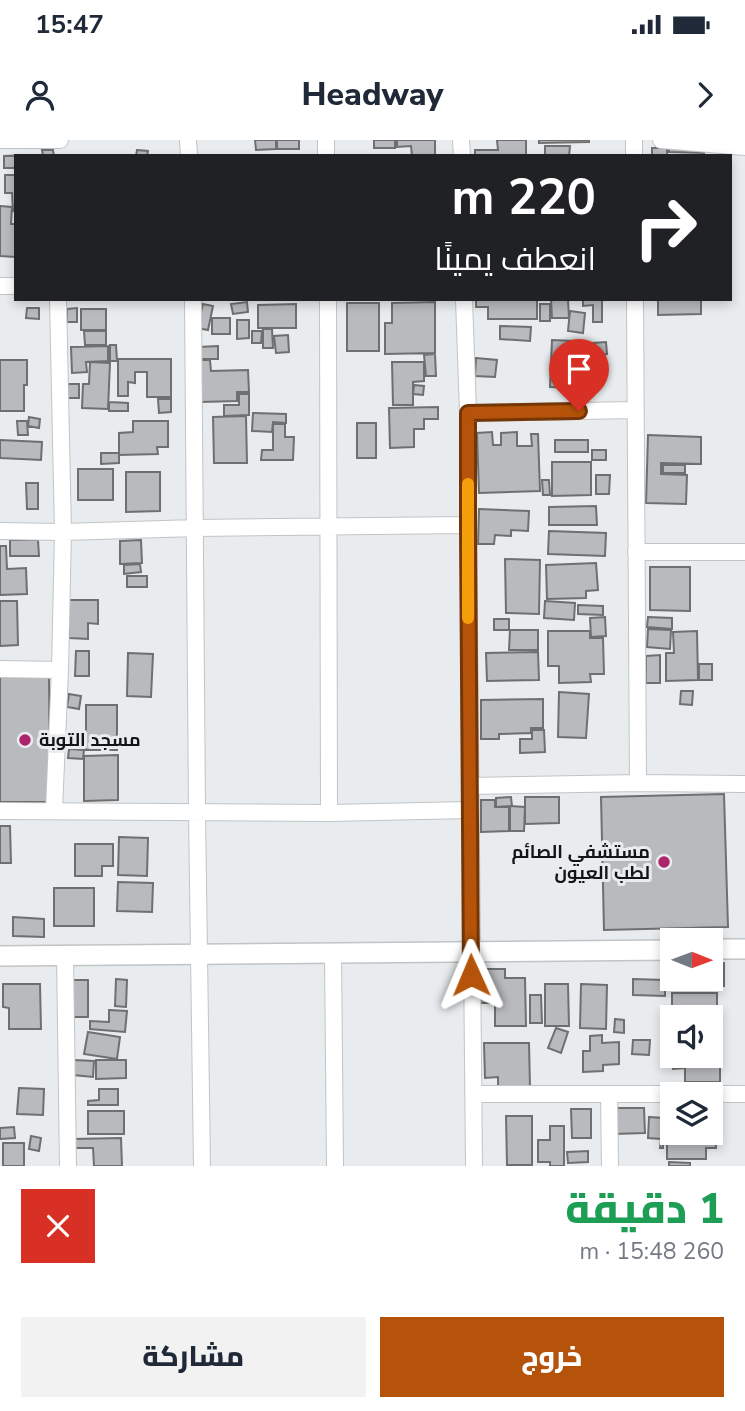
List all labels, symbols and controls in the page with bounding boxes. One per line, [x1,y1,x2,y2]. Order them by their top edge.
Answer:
text: 15:47 [35,7,104,42]
text: Headway [302,73,443,116]
icon: person [21,76,59,114]
icon: forward [686,76,724,114]
text: 220 m [452,164,596,231]
icon: right [620,182,711,273]
text: انعطف يمينًا [434,238,596,281]
pin [549,339,609,411]
icon: arrive [560,350,598,388]
place label: مسجد التوبة [39,728,141,752]
marker: مسجد التوبة [17,732,33,748]
place label: مستشفي الصائم لطب العيون [511,840,650,885]
marker: مستشفي الصائم لطب العيون [656,854,672,870]
north arrow [660,928,723,990]
map controls [660,928,723,1145]
position arrow [434,938,508,1012]
button: sound [660,1005,723,1068]
button: layers [660,1082,723,1145]
text: 1 دقيقة [565,1181,724,1238]
button: close [21,1189,95,1263]
text: 260 m · 15:48 [579,1236,724,1267]
button: مشاركة [21,1317,366,1397]
button: خروج [380,1317,724,1397]

